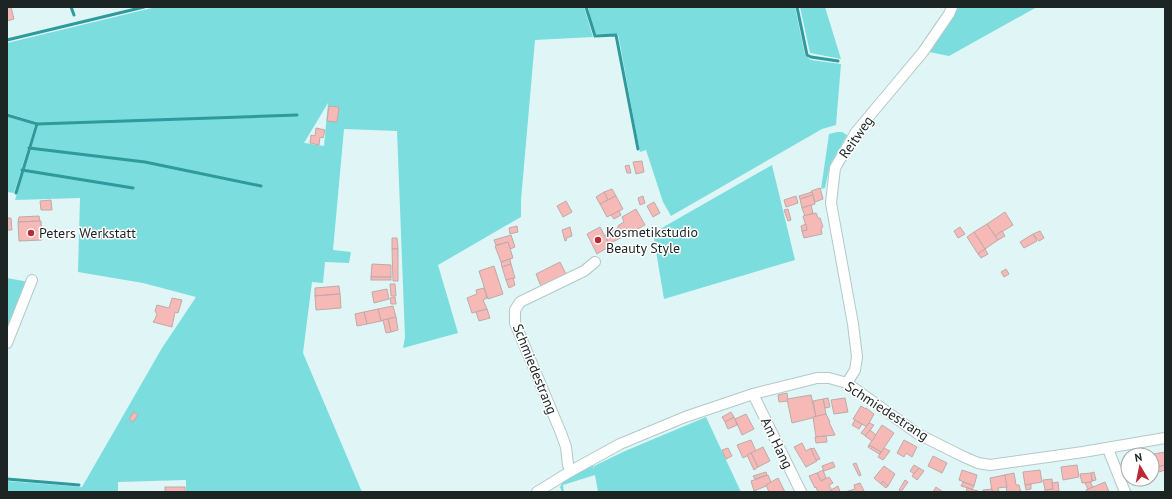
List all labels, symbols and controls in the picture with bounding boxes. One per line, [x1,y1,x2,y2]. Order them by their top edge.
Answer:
street label: Reitweg [835,112,877,162]
place label: Kosmetikstudio Beauty Style [606,223,698,257]
place label: Peters Werkstatt [39,224,136,242]
marker: Peters Werkstatt [26,228,36,238]
marker: Kosmetikstudio Beauty Style [593,235,603,245]
street label: Schmiedestrang [509,321,561,417]
street label: Schmiedestrang [842,377,932,445]
street label: Am Hang [757,414,797,472]
north arrow [1120,447,1160,487]
text: N [1133,450,1143,465]

